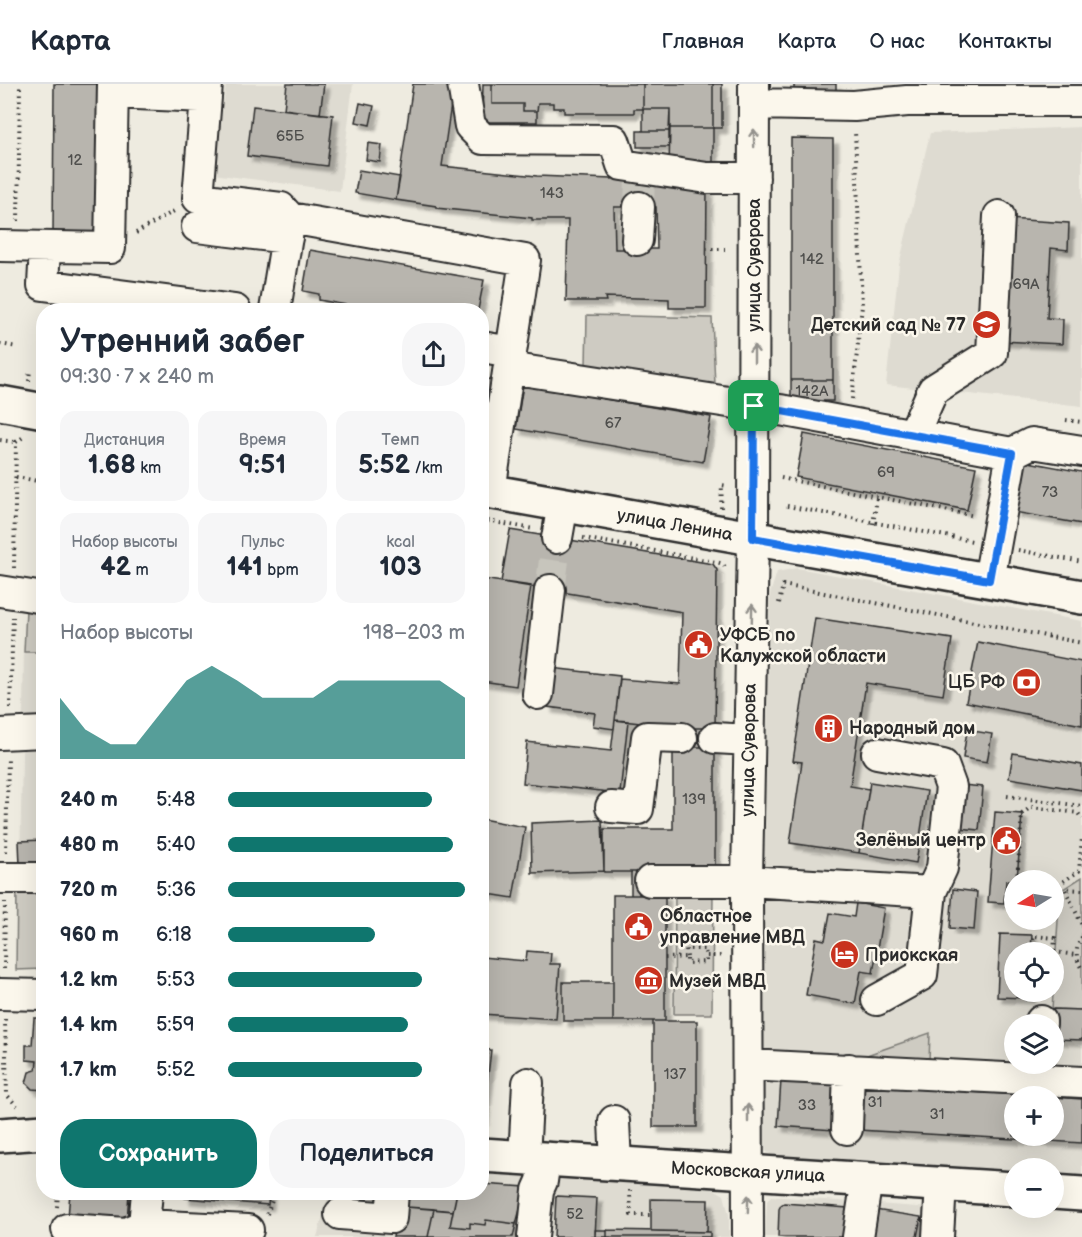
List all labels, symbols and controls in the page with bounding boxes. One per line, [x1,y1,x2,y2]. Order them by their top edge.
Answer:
text: Карта [30,25,110,58]
text: Главная [661,29,744,54]
text: Карта [777,29,836,54]
text: О нас [869,29,925,54]
text: Контакты [958,29,1052,54]
house number: 65Б [276,127,305,146]
one-way arrow [748,128,760,148]
house number: 12 [68,151,82,170]
house number: 143 [540,184,564,203]
street label: улица Суворова [744,198,765,332]
house number: 142 [800,250,824,269]
house number: 69А [1013,275,1040,294]
school or university icon: Детский сад № 77 [971,309,1003,341]
place label: Детский сад № 77 [811,315,966,336]
text: Утренний забег [60,322,305,362]
button: share [402,323,465,386]
one-way arrow [748,344,760,364]
text: 09:30 · 7 × 240 m [60,365,214,389]
pin [728,380,779,431]
house number: 142А [796,382,829,401]
icon: arrive [737,389,770,422]
house number: 67 [605,414,622,433]
text: Дистанция [84,431,165,450]
text: Время [239,431,286,450]
text: Темп [381,431,420,450]
text: 1.68 [88,450,136,481]
text: 9:51 [239,450,286,481]
text: 5:52 [358,450,410,481]
text: km [136,459,161,478]
text: /km [410,459,443,478]
house number: 69 [877,463,895,482]
house number: 73 [1042,483,1058,502]
street label: улица Ленина [615,504,735,546]
text: Набор высоты [71,533,178,552]
text: Пульс [240,533,285,552]
text: kcal [386,533,415,552]
text: 42 [100,552,131,583]
text: 141 [226,552,263,583]
text: 103 [379,552,422,583]
text: m [131,561,149,580]
text: bpm [263,561,299,580]
one-way arrow [746,603,757,623]
text: Набор высоты [60,621,193,645]
text: 198–203 m [363,621,465,645]
place label: УФСБ по Калужской области [720,625,886,667]
public building icon: УФСБ по Калужской области [683,629,715,661]
bank icon: ЦБ РФ [1010,666,1042,698]
place label: ЦБ РФ [948,672,1005,693]
street label: улица Суворова [737,683,761,817]
building icon: Народный дом [812,712,844,744]
place label: Народный дом [849,718,975,739]
text: 240 m [60,788,118,812]
text: 5:48 [156,788,195,812]
house number: 139 [682,790,706,809]
public building icon: Зелёный центр [991,824,1023,856]
place label: Зелёный центр [855,830,986,851]
text: 480 m [60,833,119,857]
text: 5:40 [156,833,195,857]
north arrow [1004,870,1064,930]
map controls [1004,870,1064,1218]
text: 720 m [60,878,118,902]
text: 5:36 [156,878,196,902]
place label: Областное управление МВД [660,906,805,948]
public building icon: Областное управление МВД [623,910,655,942]
text: 960 m [60,923,119,947]
text: 6:18 [156,923,192,947]
hotel icon: Приокская [828,939,860,971]
button: locate [1004,942,1064,1002]
place label: Приокская [865,945,958,966]
museum icon: Музей МВД [632,965,664,997]
text: 1.2 km [60,968,118,992]
text: 5:53 [156,968,195,992]
place label: Музей МВД [669,971,766,992]
text: 1.4 km [60,1013,118,1037]
text: 5:59 [156,1013,195,1037]
button: layers [1004,1014,1064,1074]
text: 1.7 km [60,1058,117,1082]
text: 5:52 [156,1058,195,1082]
house number: 137 [664,1065,687,1084]
button: + [1004,1086,1064,1146]
house number: 31 [867,1093,883,1112]
house number: 33 [798,1096,816,1115]
one-way arrow [743,1104,754,1124]
house number: 31 [929,1105,945,1124]
button: Сохранить [60,1119,257,1188]
button: Поделиться [269,1119,465,1188]
street label: Московская улица [670,1157,826,1187]
button: − [1004,1158,1064,1218]
one-way arrow [743,1195,754,1215]
house number: 52 [566,1205,584,1224]

